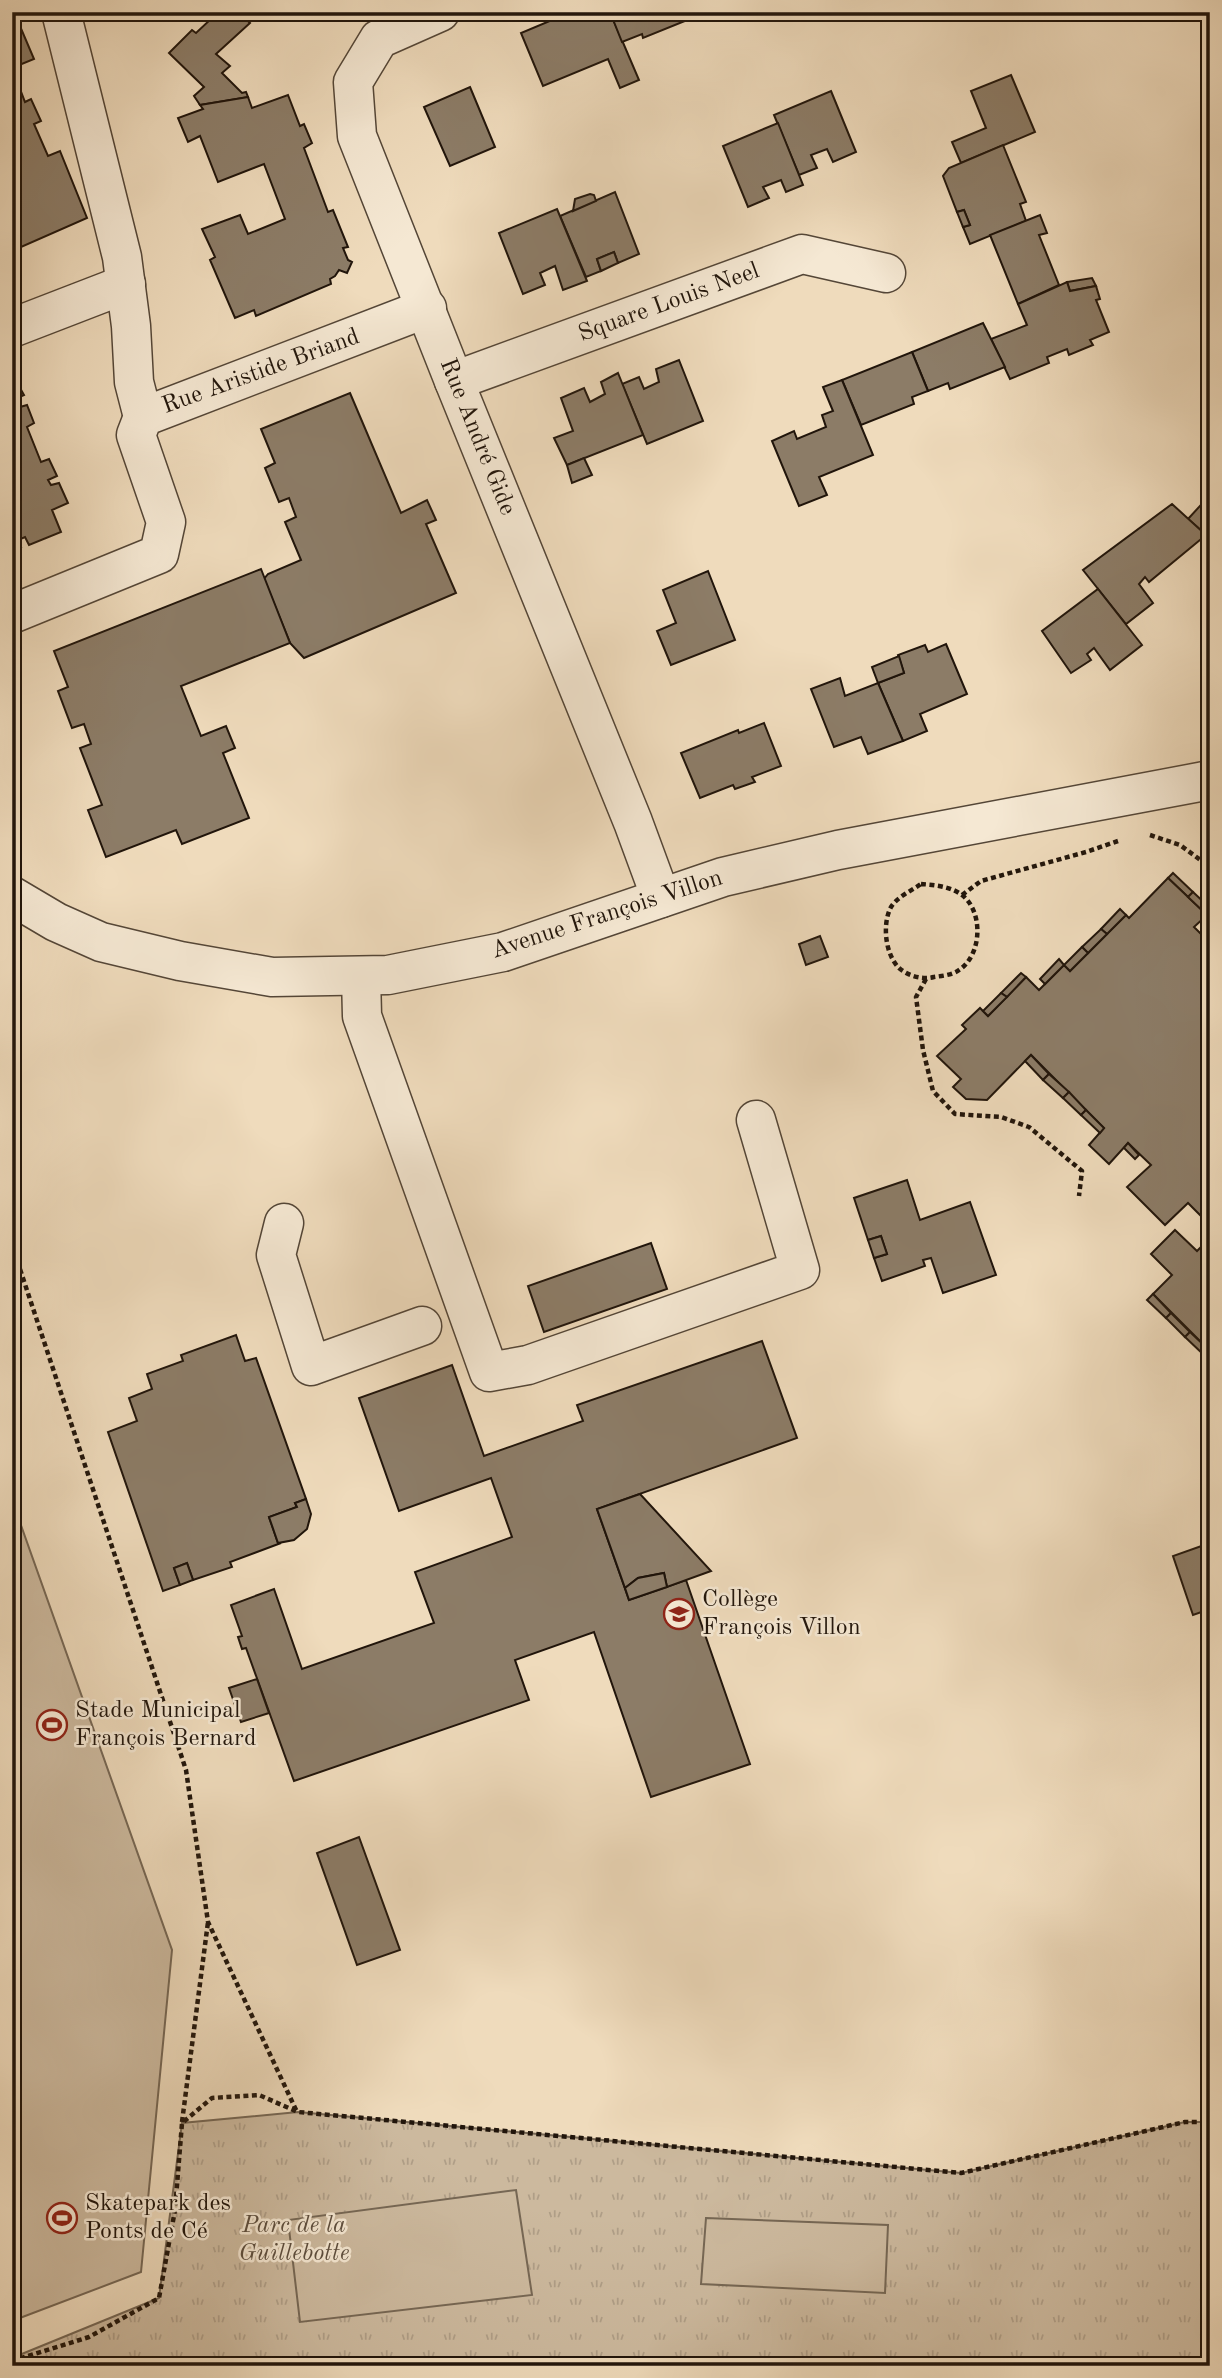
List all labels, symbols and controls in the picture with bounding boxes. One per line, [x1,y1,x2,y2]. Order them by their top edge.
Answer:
street label: Square Louis Neel [575,259,763,347]
street label: Rue Aristide Briand [159,325,363,419]
street label: Rue André Gide [435,355,519,519]
street label: Avenue François Villon [488,866,726,964]
place label: Collège François Villon [702,1588,861,1640]
school or university icon: Collège François Villon [662,1597,696,1631]
place label: Stade Municipal François Bernard [75,1699,257,1751]
sports icon: Stade Municipal François Bernard [35,1708,69,1742]
place label: Skatepark des Ponts de Cé [85,2192,231,2244]
sports icon: Skatepark des Ponts de Cé [45,2201,79,2235]
park label: Parc de la Guillebotte [238,2214,350,2266]

